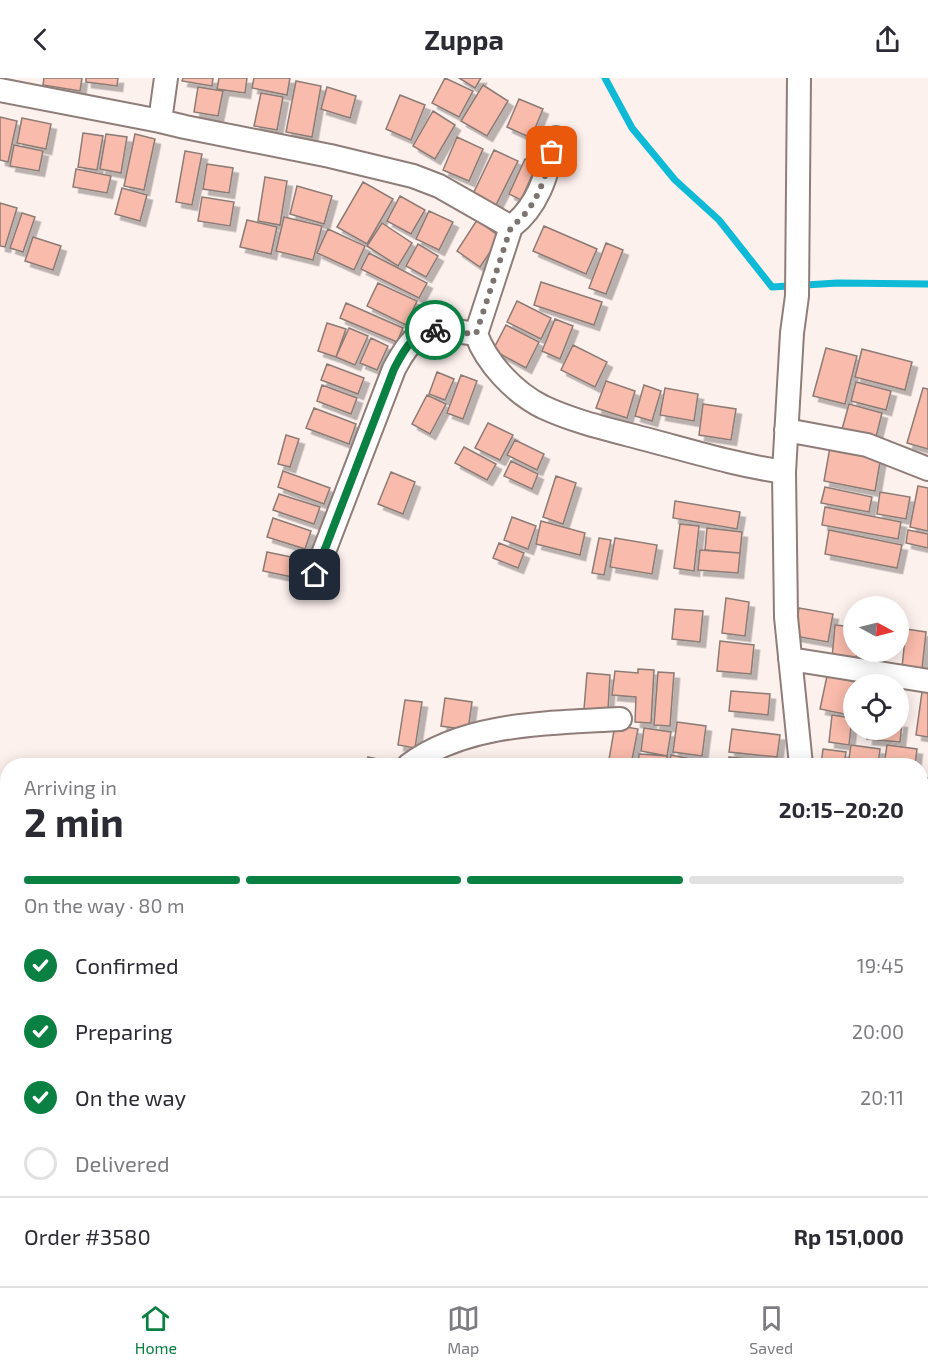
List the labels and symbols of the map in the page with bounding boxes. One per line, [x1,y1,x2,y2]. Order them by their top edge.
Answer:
pin [526,126,577,177]
courier [405,300,465,360]
pin [289,549,340,600]
north arrow [843,596,909,662]

